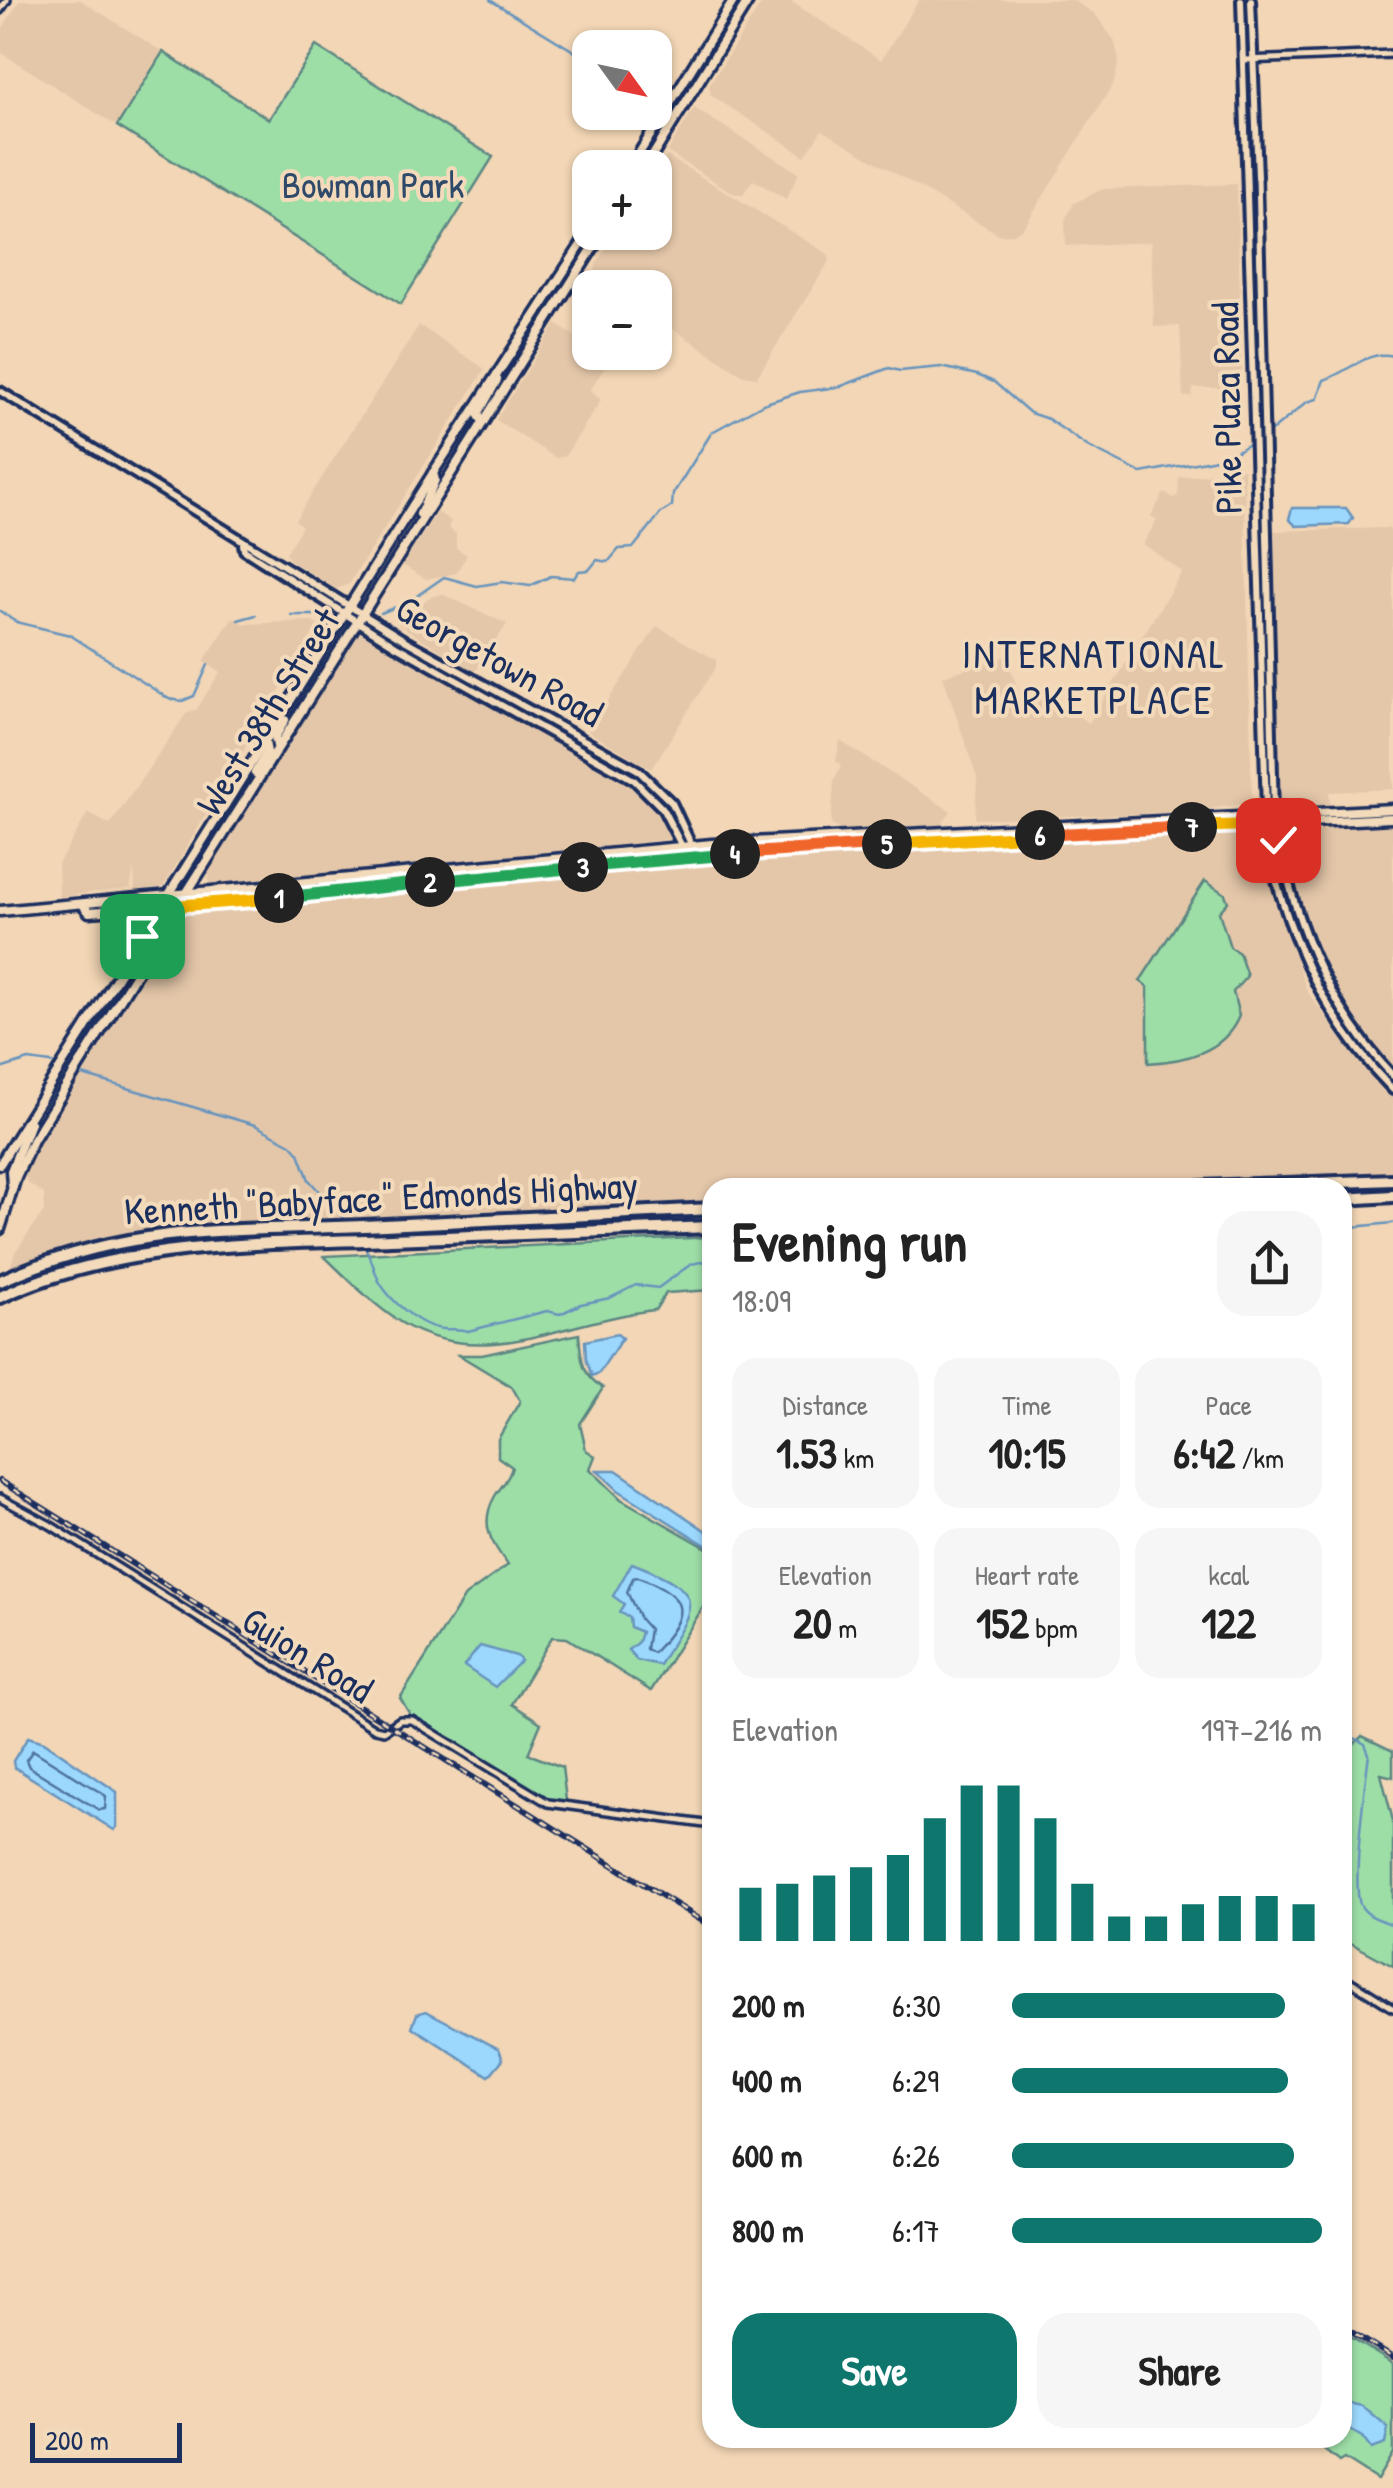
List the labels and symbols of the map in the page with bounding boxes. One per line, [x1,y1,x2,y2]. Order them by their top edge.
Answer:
north arrow [572,30,672,130]
park label: Bowman Park [282,158,464,210]
street label: Pike Plaza Road [1198,301,1254,514]
street label: Georgetown Road [387,582,613,738]
street label: West 38th Street [183,597,352,824]
district label: INTERNATIONAL MARKETPLACE [962,626,1226,726]
pin [1236,798,1321,883]
pin: 7 [1167,802,1217,852]
pin: 6 [1015,810,1065,860]
pin: 5 [862,819,912,869]
pin: 4 [710,829,760,879]
pin: 3 [558,842,608,892]
pin: 2 [405,857,455,907]
pin: 1 [254,873,304,923]
pin [100,894,185,979]
street label: Kenneth "Babyface" Edmonds Highway [123,1158,639,1236]
street label: Guion Road [233,1593,384,1715]
scale bar [30,2418,182,2462]

